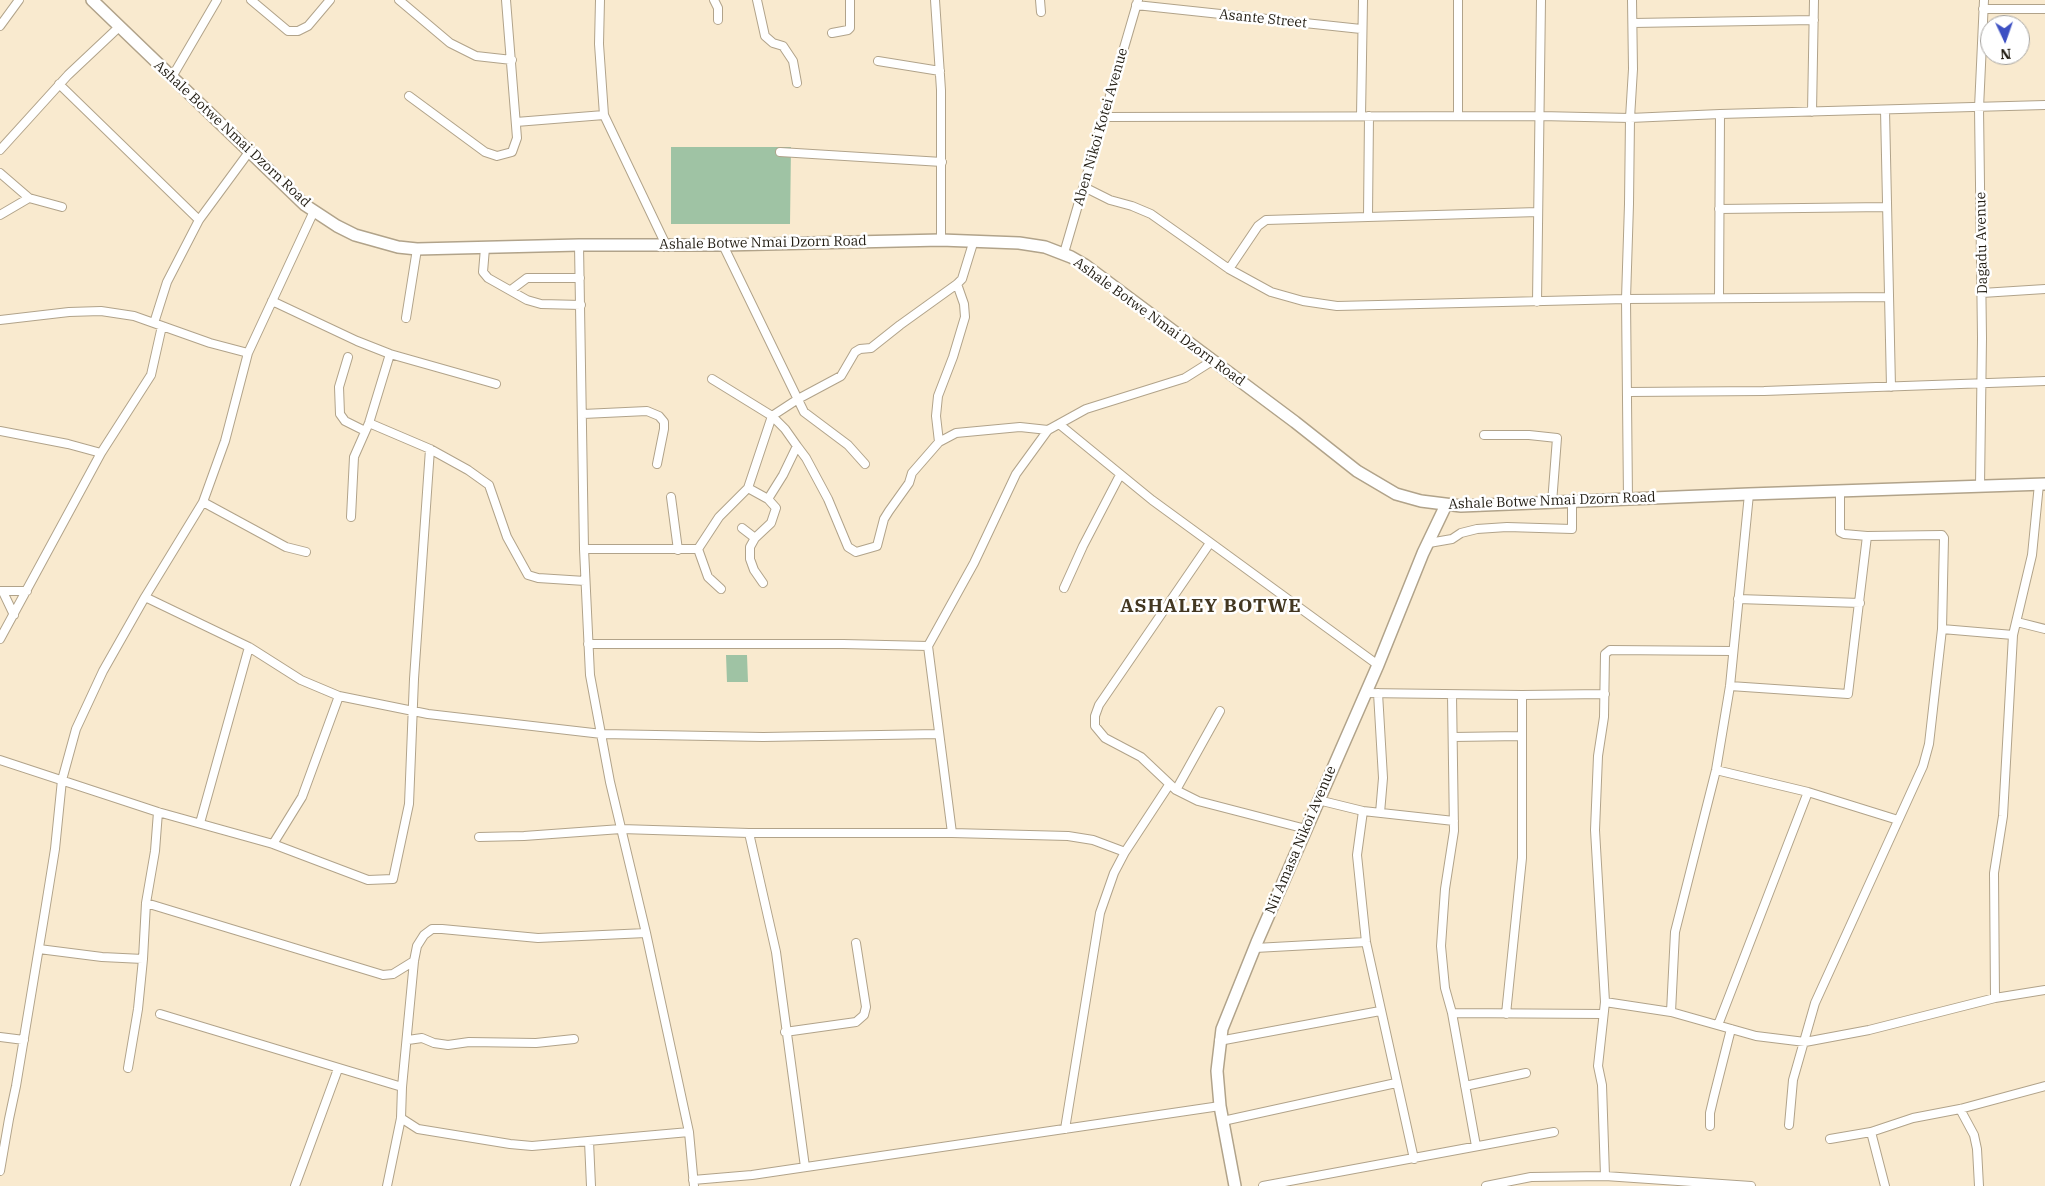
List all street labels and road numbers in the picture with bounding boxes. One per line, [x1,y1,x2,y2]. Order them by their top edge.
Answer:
street label: Asante Street [1218,6,1308,32]
street label: Aben Nikoi Kotei Avenue [1070,46,1132,208]
street label: Ashale Botwe Nmai Dzorn Road [150,57,314,211]
street label: Dagadu Avenue [1973,192,1991,294]
street label: Ashale Botwe Nmai Dzorn Road [659,233,867,253]
street label: Ashale Botwe Nmai Dzorn Road [1070,254,1248,390]
street label: Ashale Botwe Nmai Dzorn Road [1448,489,1656,513]
street label: Nii Amasa Nikoi Avenue [1262,763,1340,917]

